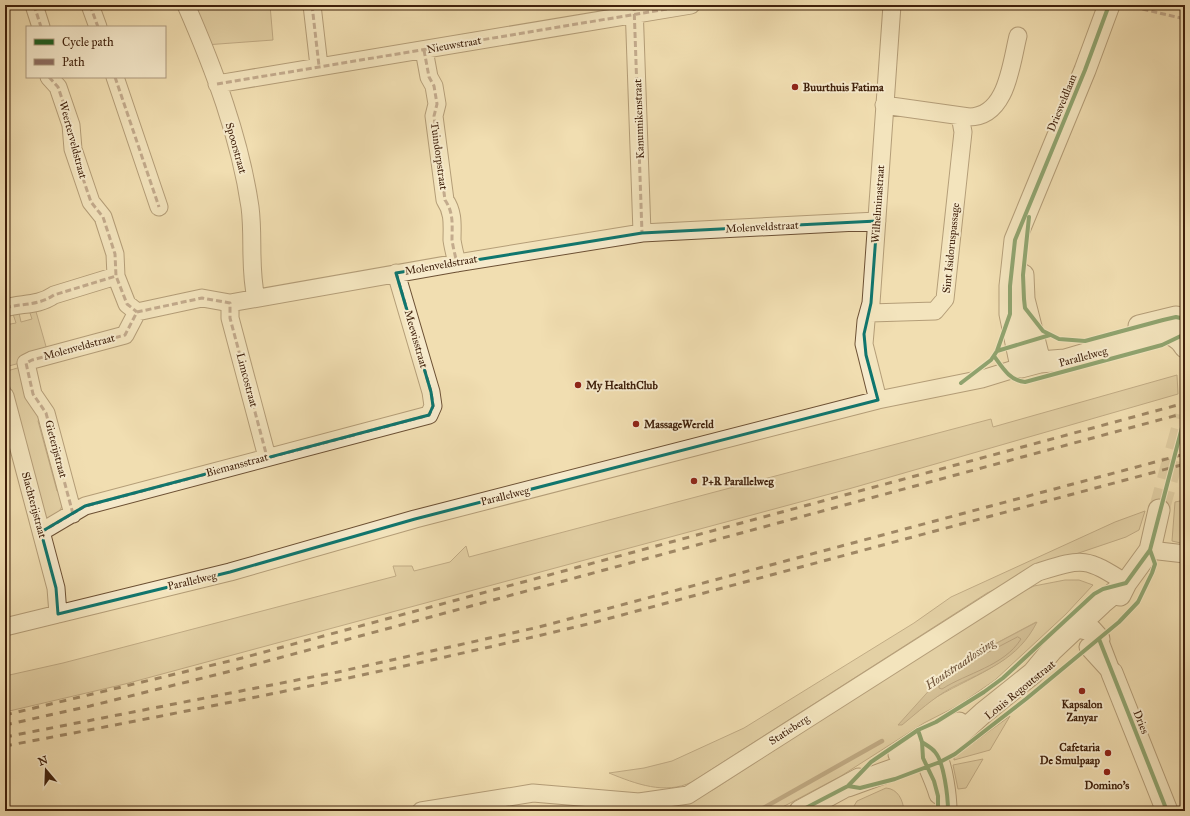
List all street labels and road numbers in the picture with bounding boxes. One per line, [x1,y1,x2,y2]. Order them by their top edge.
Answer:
street label: Nieuwstraat [426,34,482,56]
street label: Driesveldlaan [1045,72,1079,134]
street label: Kanunnikenstraat [631,79,647,159]
street label: Weerterveldstraat [56,100,90,180]
street label: Spoorstraat [223,121,249,175]
street label: Tuindorpstraat [428,121,450,191]
street label: Wilhelminastraat [869,164,887,243]
street label: Sint Isidoruspassage [940,202,962,294]
street label: Molenveldstraat [725,219,799,235]
street label: Molenveldstraat [404,252,478,278]
street label: Meewisstraat [402,308,431,370]
street label: Molenveldstraat [42,331,116,363]
street label: Parallelweg [1057,344,1110,370]
street label: Limcostraat [233,351,261,409]
street label: Gieterijstraat [42,419,70,479]
street label: Biemansstraat [204,450,270,480]
street label: Slachterijstraat [19,470,49,540]
street label: Parallelweg [479,483,532,508]
street label: Parallelweg [166,569,219,593]
street label: Louis Regoutstraat [982,658,1058,722]
street label: Dries [1130,708,1152,736]
street label: Statieberg [766,712,812,748]

